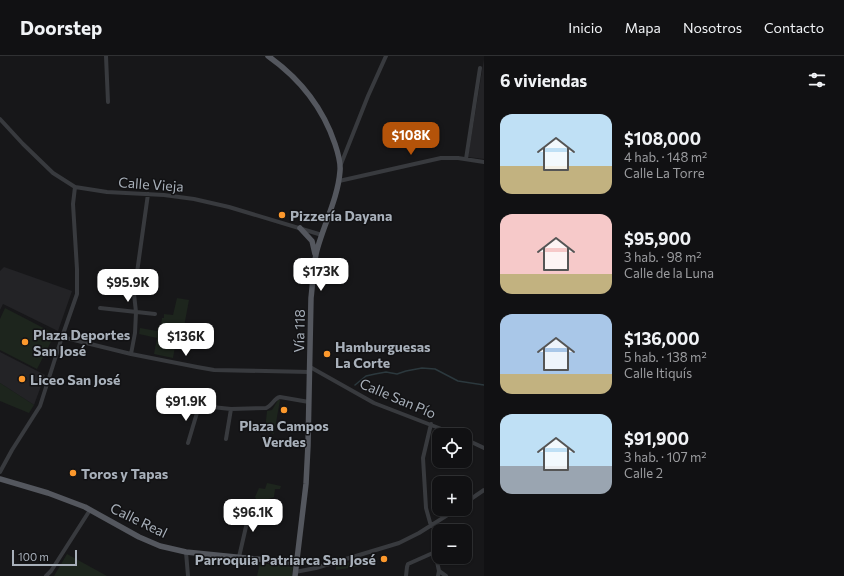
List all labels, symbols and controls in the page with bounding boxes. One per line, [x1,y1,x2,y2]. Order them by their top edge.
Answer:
text: Doorstep [20,16,102,39]
text: Inicio [568,19,603,36]
text: Mapa [625,19,661,36]
text: Nosotros [683,19,742,36]
text: Contacto [764,19,824,36]
icon: filters [806,69,828,91]
text: 6 viviendas [500,70,587,91]
pin: $108K [383,122,439,156]
text: $108K [391,127,431,143]
text: $108,000 [624,128,701,149]
icon: home [532,130,580,178]
text: 4 hab. · 148 m² [624,149,707,165]
text: Calle La Torre [624,165,705,181]
street label: Calle Vieja [118,173,184,195]
place label: Pizzería Dayana [290,207,392,224]
marker: Pizzería Dayana [277,210,287,220]
text: $95,900 [624,228,691,249]
icon: home [532,230,580,278]
text: 3 hab. · 98 m² [624,249,701,265]
pin: $173K [293,258,349,292]
text: $173K [302,263,340,279]
text: Calle de la Luna [624,265,714,281]
pin: $95.9K [95,269,161,303]
text: $95.9K [106,274,150,290]
street label: Vía 118 [290,309,308,353]
pin: $136K [158,323,214,357]
place label: Plaza Deportes San José [33,326,131,359]
text: $136K [167,328,205,344]
text: $136,000 [624,328,700,349]
icon: home [532,330,580,378]
marker: Plaza Deportes San José [20,337,30,347]
place label: Hamburguesas La Corte [335,338,431,371]
marker: Hamburguesas La Corte [322,349,332,359]
text: 5 hab. · 138 m² [624,349,707,365]
text: Calle Itiquís [624,365,692,381]
place label: Liceo San José [30,371,120,388]
marker: Liceo San José [17,374,27,384]
street label: Calle San Pío [357,374,439,422]
pin: $91.9K [153,388,219,422]
text: $91.9K [165,393,207,409]
marker: Plaza Campos Verdes [279,405,289,415]
place label: Plaza Campos Verdes [239,417,329,450]
map controls [432,428,472,564]
button: locate [432,428,472,468]
text: $91,900 [624,428,689,449]
icon: home [532,430,580,478]
text: 3 hab. · 107 m² [624,449,707,465]
place label: Toros y Tapas [81,465,169,482]
text: Calle 2 [624,465,663,481]
marker: Toros y Tapas [68,468,78,478]
button: + [432,476,472,516]
street label: Calle Real [108,499,170,541]
pin: $96.1K [220,499,286,533]
text: $96.1K [233,504,273,520]
button: − [432,524,472,564]
scale bar [12,548,77,567]
text: 100 m [18,550,49,563]
place label: Parroquia Patriarca San José [195,551,376,568]
marker: Parroquia Patriarca San José [379,554,389,564]

